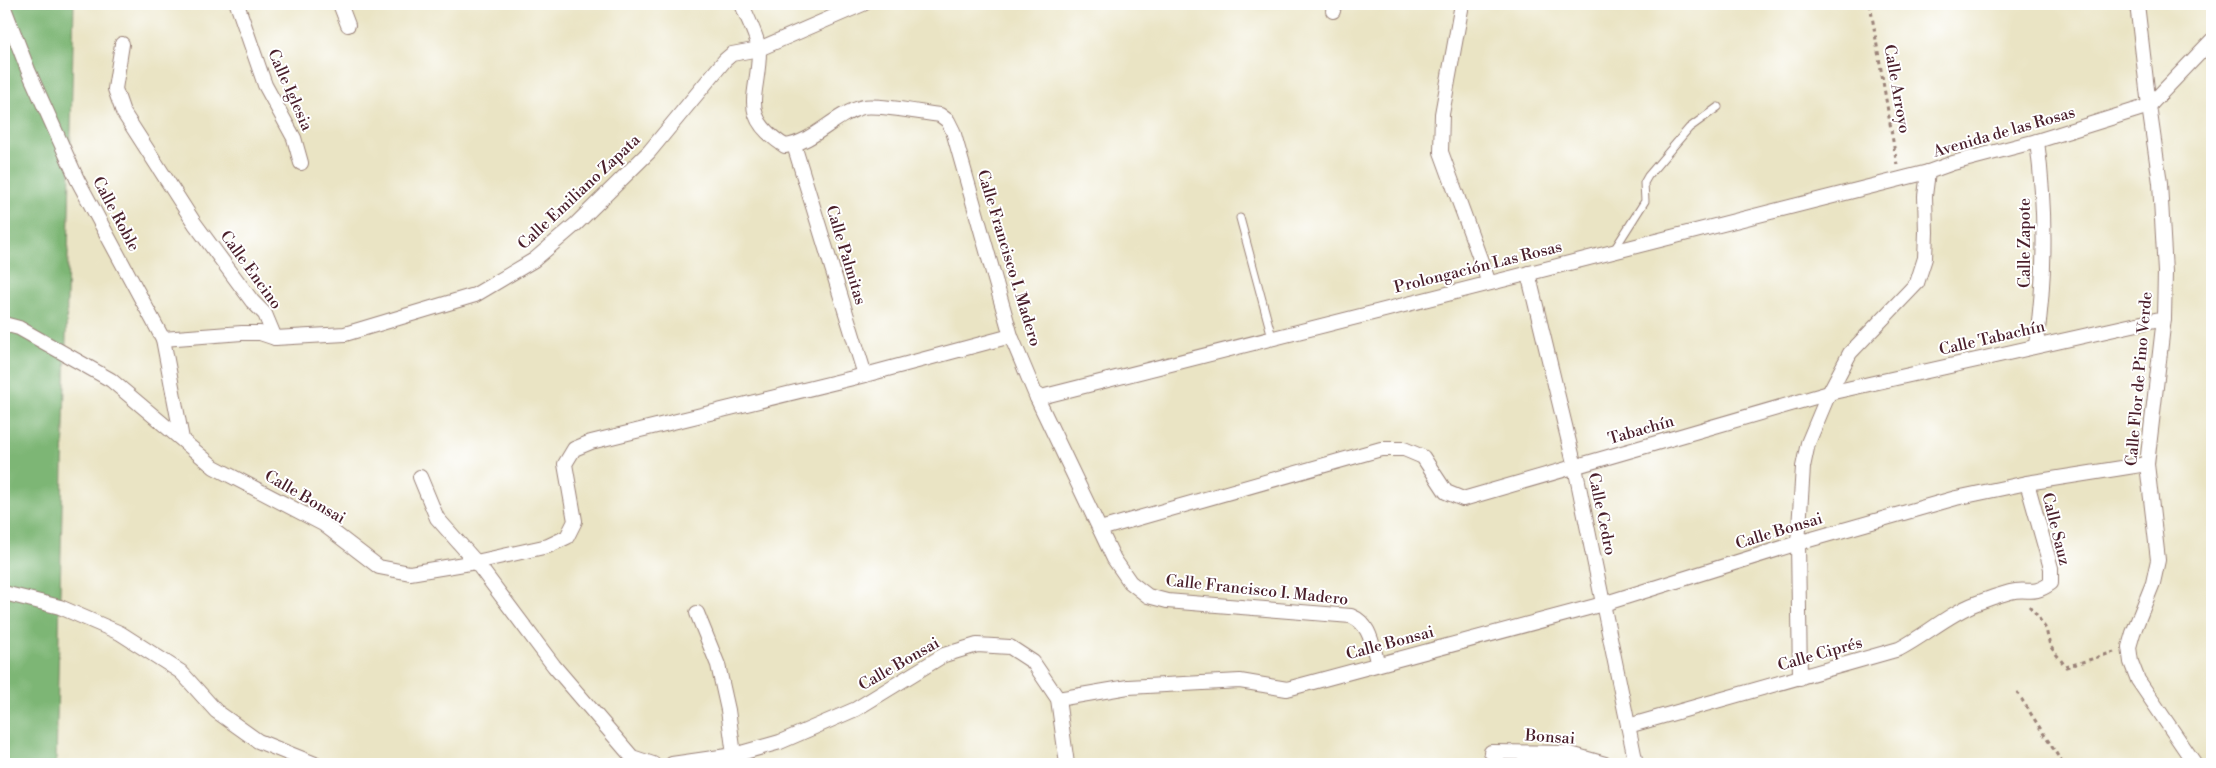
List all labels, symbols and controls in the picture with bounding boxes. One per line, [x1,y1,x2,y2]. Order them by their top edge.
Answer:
street label: Calle Arroyo [1879,43,1915,135]
street label: Calle Iglesia [263,46,317,135]
street label: Avenida de las Rosas [1930,102,2077,162]
street label: Calle Emiliano Zapata [514,129,645,254]
street label: Calle Francisco I. Madero [973,167,1045,349]
street label: Calle Roble [88,173,144,255]
street label: Calle Zapote [2015,198,2035,288]
street label: Calle Palmitas [821,203,871,307]
street label: Calle Encino [216,227,286,313]
street label: Prolongación Las Rosas [1392,236,1564,298]
street label: Calle Flor de Pino Verde [2121,291,2157,467]
street label: Calle Tabachín [1937,316,2047,360]
street label: Tabachín [1606,411,1677,449]
street label: Calle Bonsai [261,466,349,528]
street label: Calle Cedro [1584,471,1620,557]
street label: Calle Sauz [2037,491,2075,567]
street label: Calle Bonsai [1733,508,1825,554]
street label: Calle Francisco I. Madero [1165,570,1349,610]
street label: Calle Bonsai [1344,622,1436,664]
street label: Calle Ciprés [1775,632,1865,676]
street label: Calle Bonsai [855,633,943,695]
street label: Bonsai [1523,725,1576,749]

